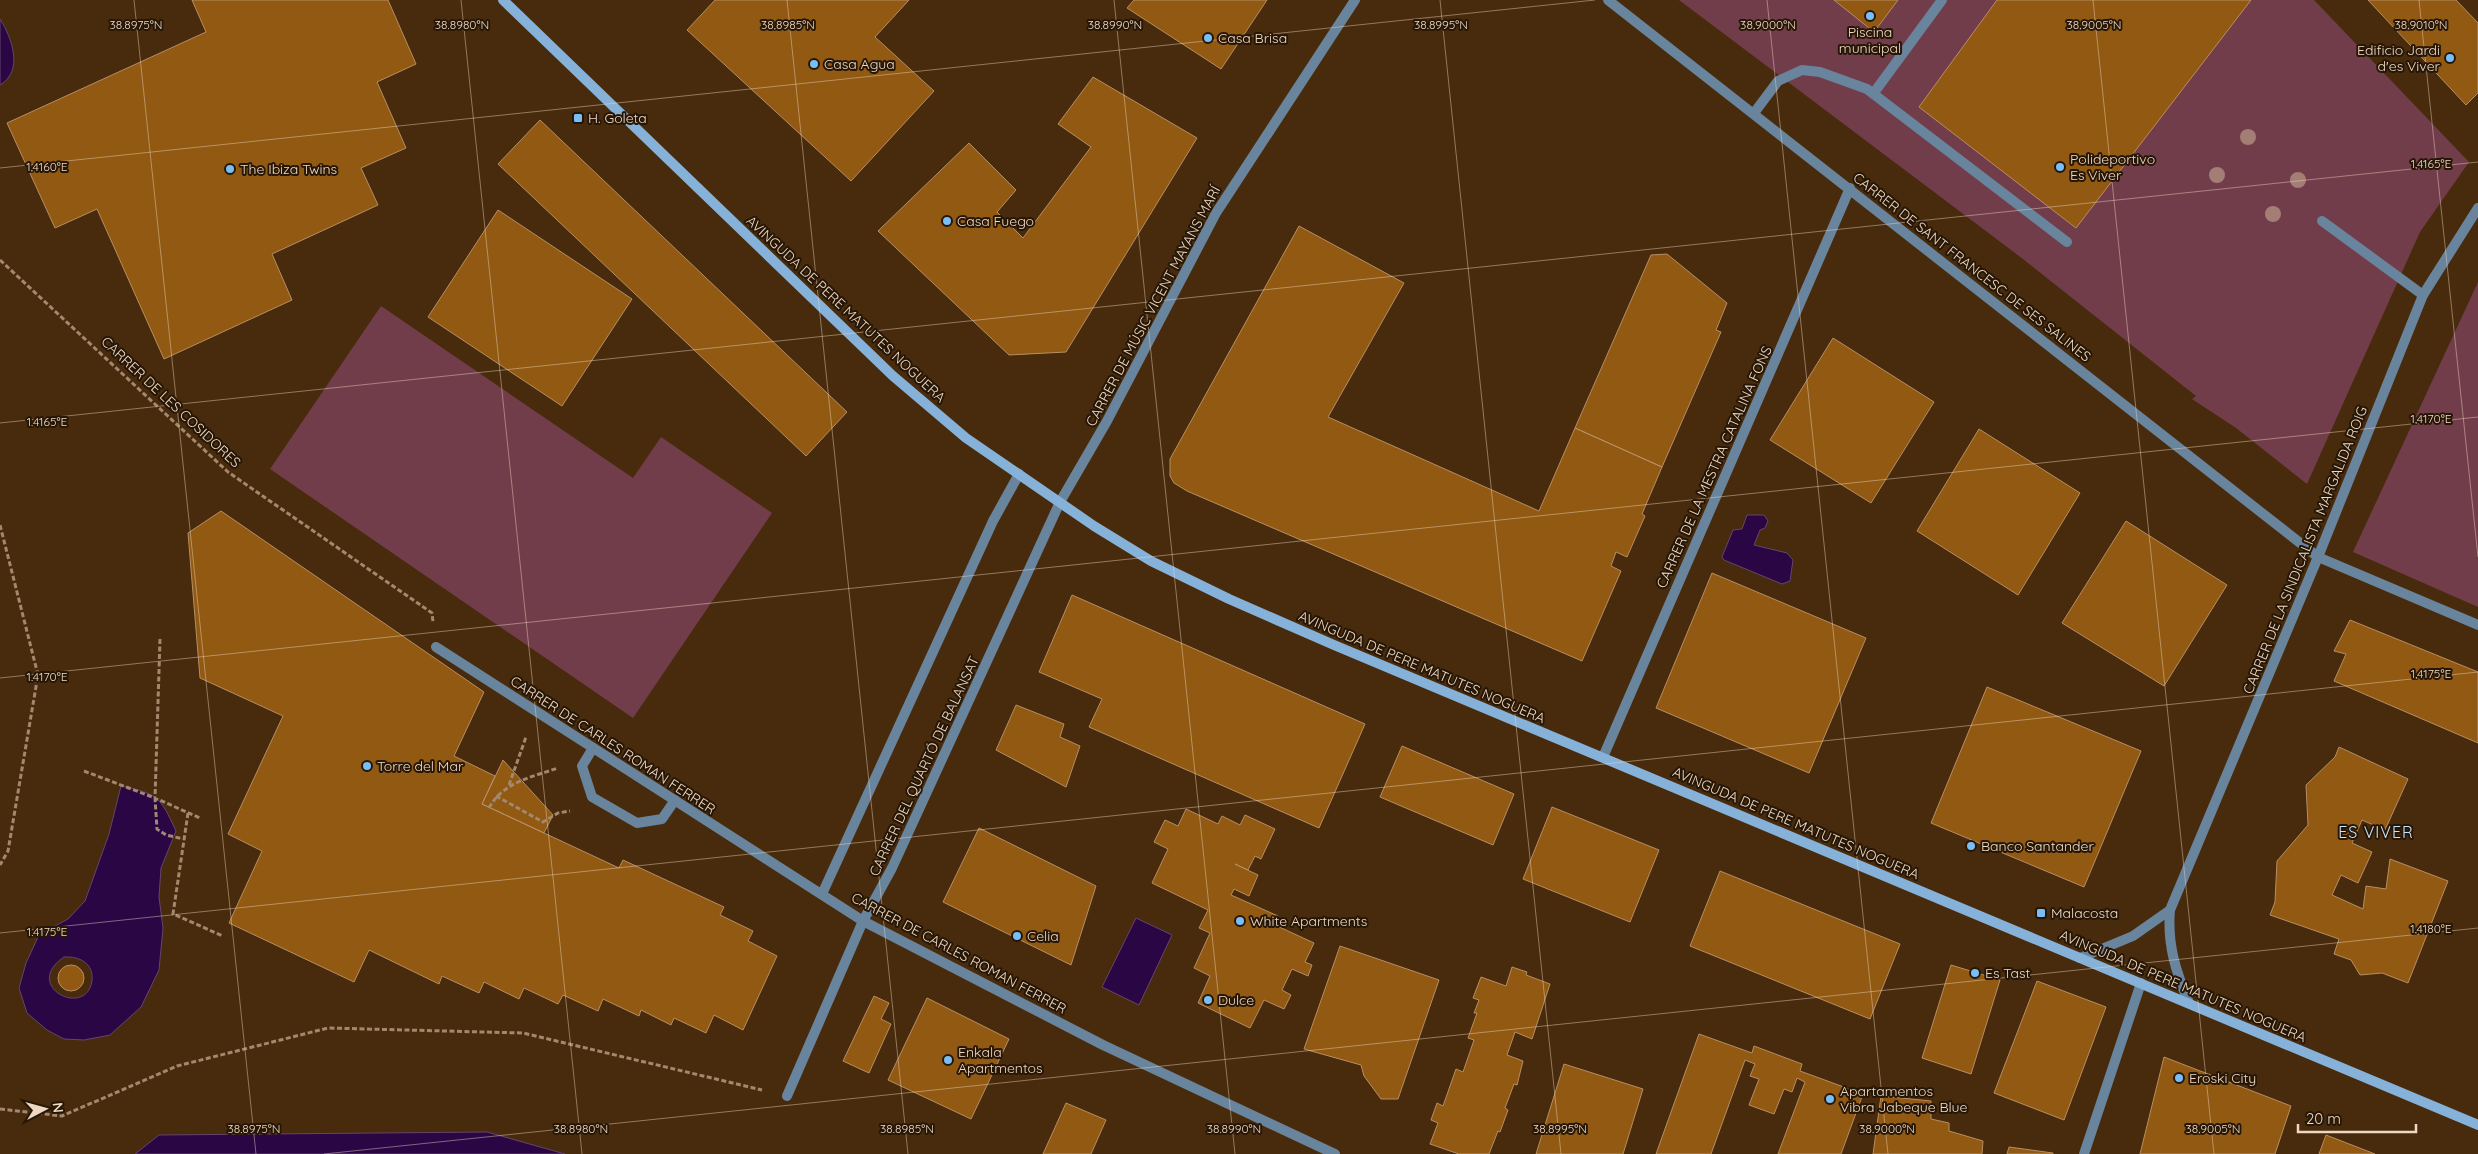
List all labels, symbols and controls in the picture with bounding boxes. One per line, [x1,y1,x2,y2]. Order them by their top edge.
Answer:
marker: Piscina municipal [1864,10,1876,22]
text: 38.8975°N [109,17,163,32]
text: 38.8980°N [435,17,489,32]
text: 38.8985°N [761,17,815,32]
text: 38.8990°N [1088,17,1142,32]
text: 38.8995°N [1414,17,1468,32]
text: 38.9000°N [1740,17,1796,32]
text: 38.9005°N [2066,17,2122,32]
text: 38.9010°N [2394,17,2448,32]
place label: Piscina municipal [1839,23,1901,57]
place label: Casa Brisa [1218,29,1287,47]
marker: Casa Brisa [1202,32,1214,44]
place label: Edificio Jardi d'es Viver [2357,41,2441,75]
marker: Edificio Jardi d'es Viver [2444,52,2456,64]
place label: Casa Agua [824,55,895,73]
marker: Casa Agua [808,58,820,70]
place label: H. Goleta [588,109,647,127]
marker: H. Goleta [572,112,584,124]
place label: Polideportivo Es Viver [2070,150,2155,184]
text: 1.4165°E [2411,156,2452,171]
text: 1.4160°E [26,159,68,174]
place label: The Ibiza Twins [240,160,337,178]
marker: Polideportivo Es Viver [2054,161,2066,173]
marker: The Ibiza Twins [224,163,236,175]
street label: CARRER DE SANT FRANCESC DE SES SALINES [1849,168,2095,366]
street label: CARRER DE MÚSIC VICENT MAYANS MARÍ [1082,182,1225,429]
street label: AVINGUDA DE PERE MATUTES NOGUERA [743,212,949,406]
place label: Casa Fuego [957,212,1034,230]
marker: Casa Fuego [941,215,953,227]
street label: CARRER DE LES COSIDORES [97,333,245,472]
street label: CARRER DE LA MESTRA CATALINA FONS [1652,343,1776,591]
street label: CARRER DE LA SINDICALISTA MARGALIDA ROIG [2239,403,2371,697]
text: 1.4170°E [2410,411,2452,426]
text: 1.4165°E [27,414,68,429]
street label: AVINGUDA DE PERE MATUTES NOGUERA [1296,607,1548,727]
street label: CARRER DEL QUARTÓ DE BALANSAT [865,653,983,879]
text: 1.4175°E [2411,666,2451,681]
text: 1.4170°E [26,669,68,684]
street label: CARRER DE CARLES ROMAN FERRER [507,672,719,818]
place label: Torre del Mar [377,757,464,775]
marker: Torre del Mar [361,760,373,772]
street label: AVINGUDA DE PERE MATUTES NOGUERA [1670,763,1922,883]
district label: ES VIVER [2338,822,2414,842]
place label: Banco Santander [1981,837,2094,855]
marker: Banco Santander [1965,840,1977,852]
street label: CARRER DE CARLES ROMAN FERRER [848,888,1070,1018]
place label: Malacosta [2051,904,2118,922]
marker: Malacosta [2035,907,2047,919]
place label: White Apartments [1250,912,1367,930]
marker: White Apartments [1234,915,1246,927]
text: 1.4180°E [2410,921,2452,936]
text: 1.4175°E [27,924,67,939]
street label: AVINGUDA DE PERE MATUTES NOGUERA [2057,926,2309,1046]
place label: Celia [1027,927,1059,945]
marker: Celia [1011,930,1023,942]
place label: Es Tast [1985,964,2030,982]
marker: Es Tast [1969,967,1981,979]
place label: Dulce [1218,991,1254,1009]
marker: Dulce [1202,994,1214,1006]
place label: Enkala Apartmentos [958,1043,1043,1077]
marker: Enkala Apartmentos [942,1054,954,1066]
place label: Eroski City [2189,1069,2256,1087]
marker: Eroski City [2173,1072,2185,1084]
place label: Apartamentos Vibra Jabeque Blue [1840,1082,1968,1116]
north arrow [20,1084,70,1134]
marker: Apartamentos Vibra Jabeque Blue [1824,1093,1836,1105]
text: N [48,1102,67,1114]
scale bar [2298,1102,2416,1134]
text: 20 m [2306,1109,2341,1128]
text: 38.8975°N [227,1121,281,1136]
text: 38.8980°N [554,1121,608,1136]
text: 38.8985°N [880,1121,934,1136]
text: 38.8990°N [1207,1121,1261,1136]
text: 38.8995°N [1533,1121,1587,1136]
text: 38.9000°N [1859,1121,1915,1136]
text: 38.9005°N [2185,1121,2241,1136]

